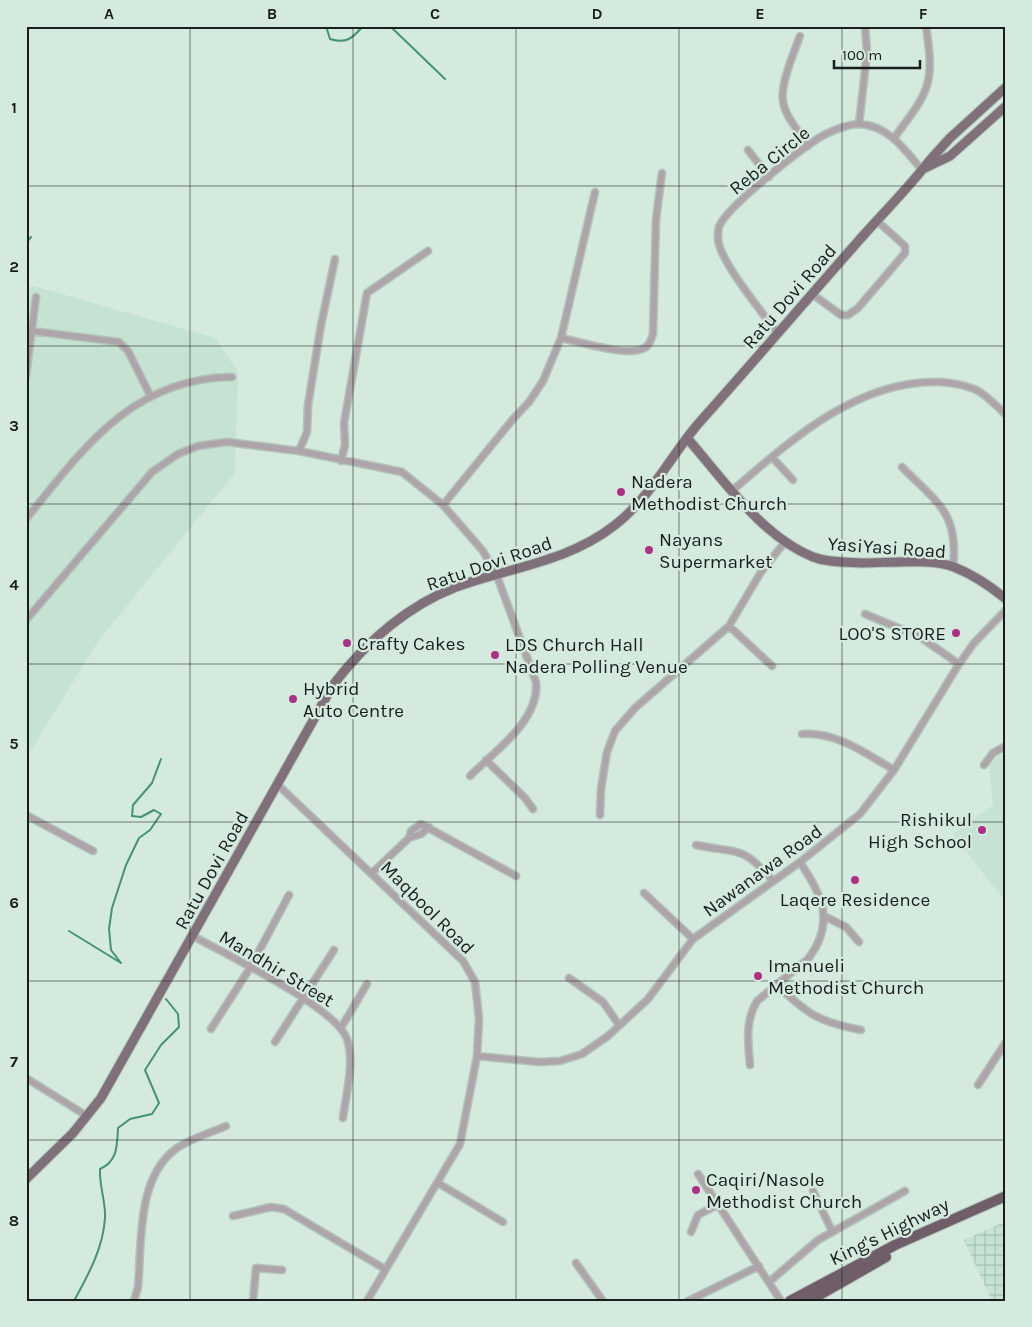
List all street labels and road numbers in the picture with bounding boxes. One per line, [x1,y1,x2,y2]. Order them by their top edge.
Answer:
street label: Reba Circle [725,122,814,200]
street label: Ratu Dovi Road [738,240,841,354]
street label: Ratu Dovi Road [424,532,555,596]
street label: YasiYasi Road [827,533,947,563]
street label: Ratu Dovi Road [170,808,253,933]
street label: Nawanawa Road [699,820,827,921]
street label: Maqbool Road [376,856,479,959]
street label: Mandhir Street [215,926,338,1012]
street label: King's Highway [826,1193,953,1270]

